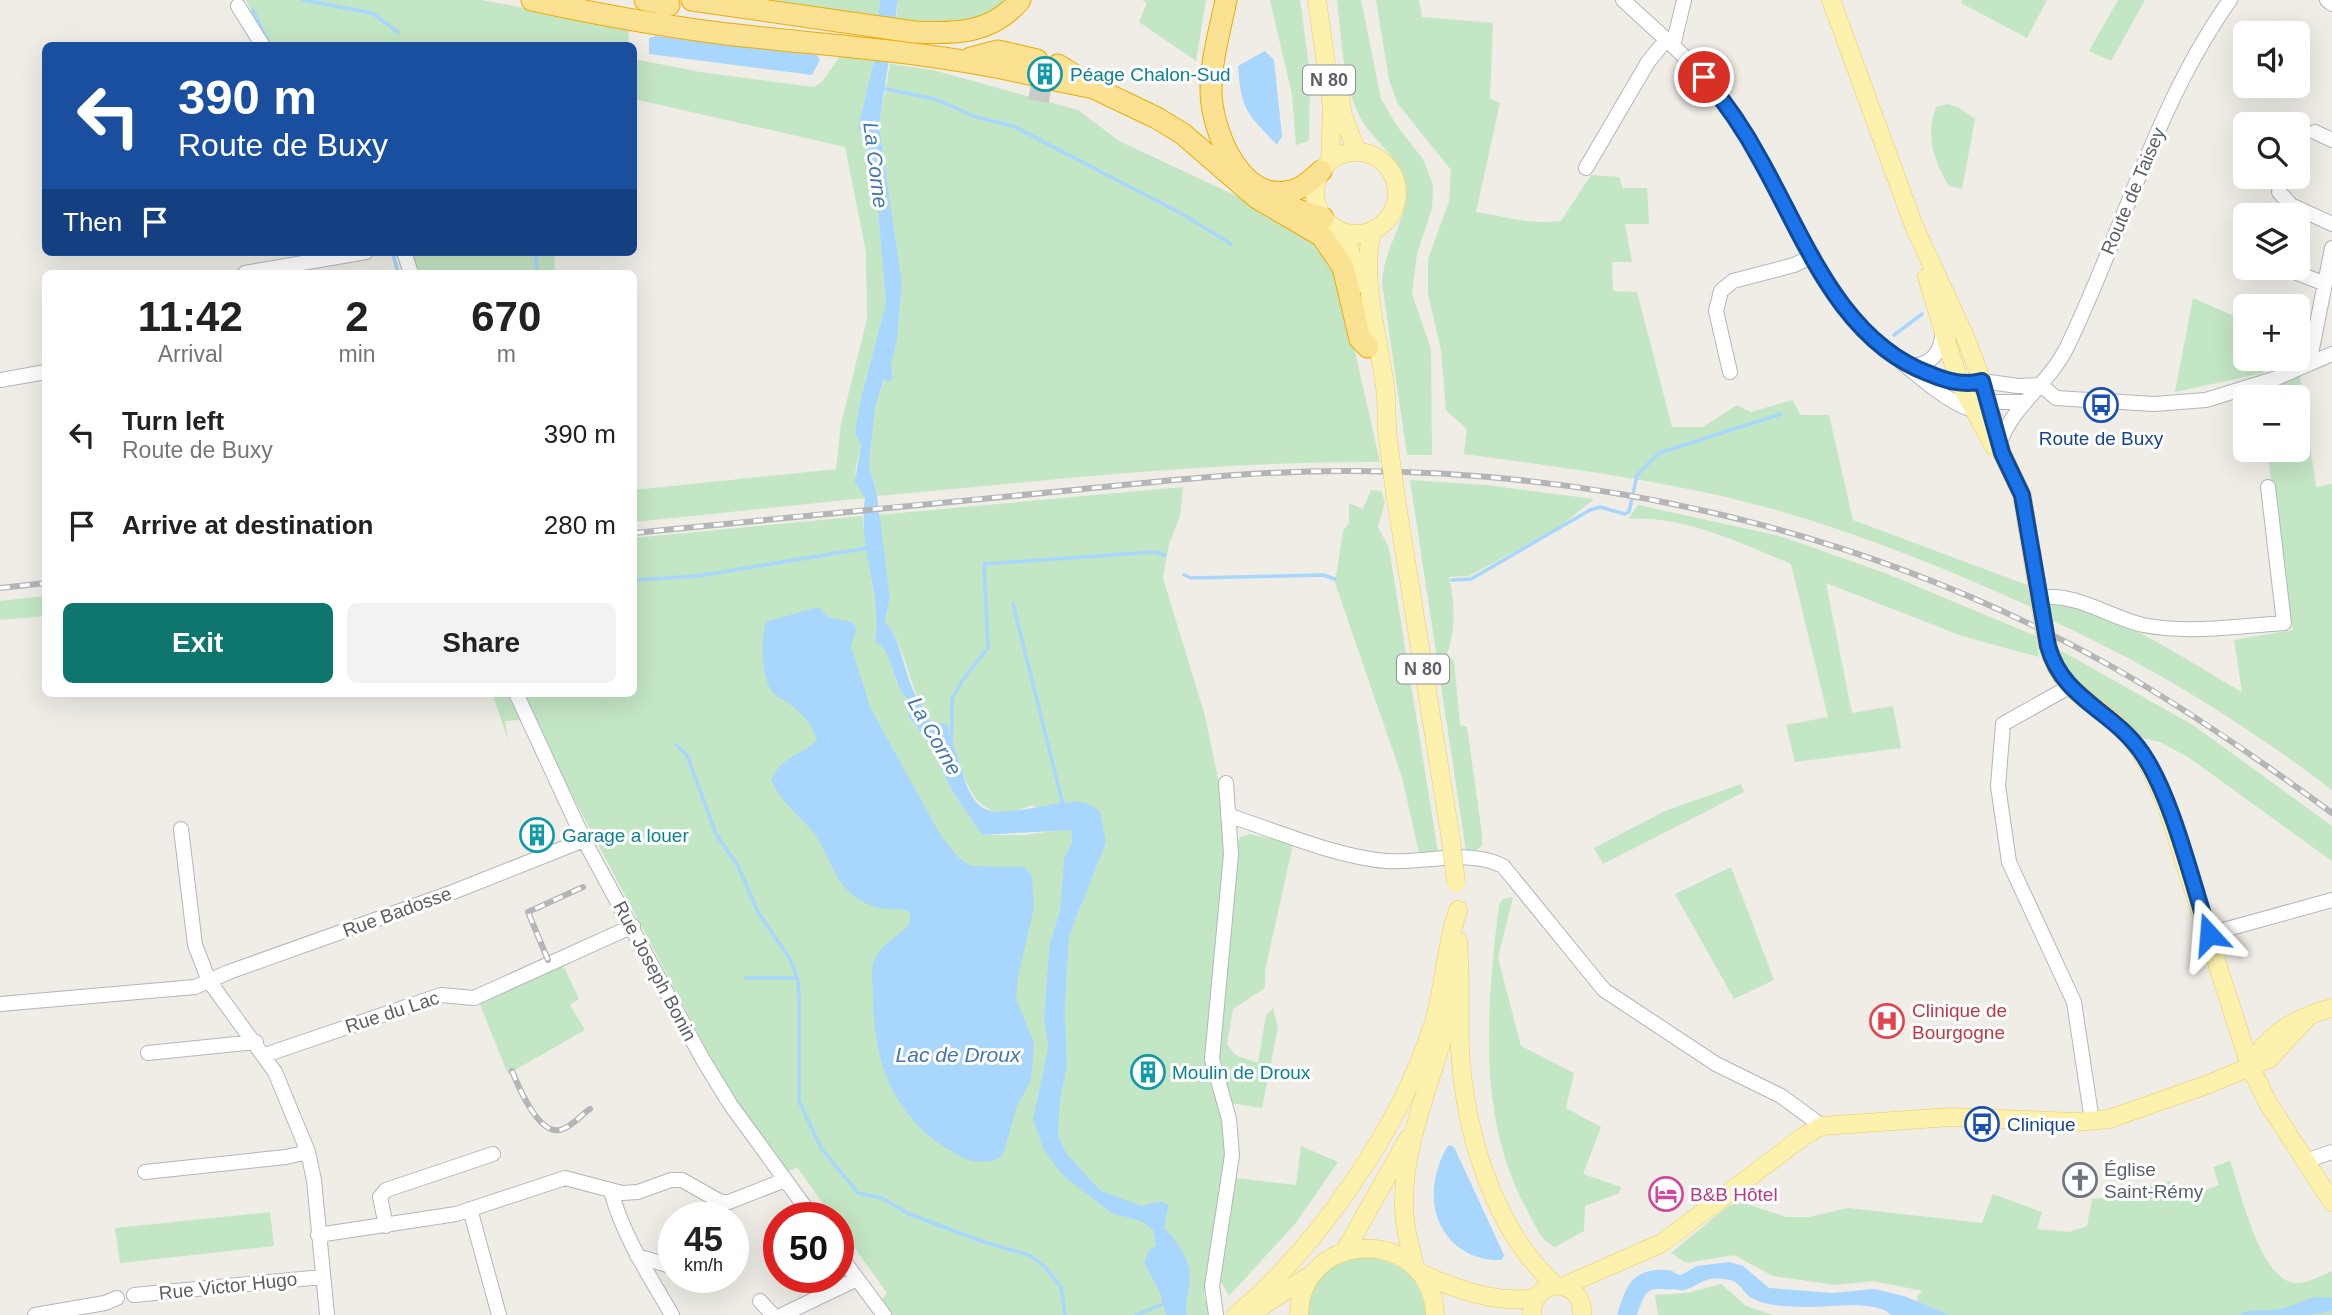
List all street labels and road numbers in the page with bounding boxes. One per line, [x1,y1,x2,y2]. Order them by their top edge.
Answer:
road number: N 80 [1303,66,1355,94]
street label: Route de Taisey [2097,124,2169,258]
road number: N 80 [1397,654,1449,684]
street label: Rue Badosse [340,883,454,941]
street label: Rue Joseph Bonin [609,898,701,1044]
street label: Rue du Lac [343,987,441,1037]
street label: Rue Victor Hugo [158,1268,298,1304]

